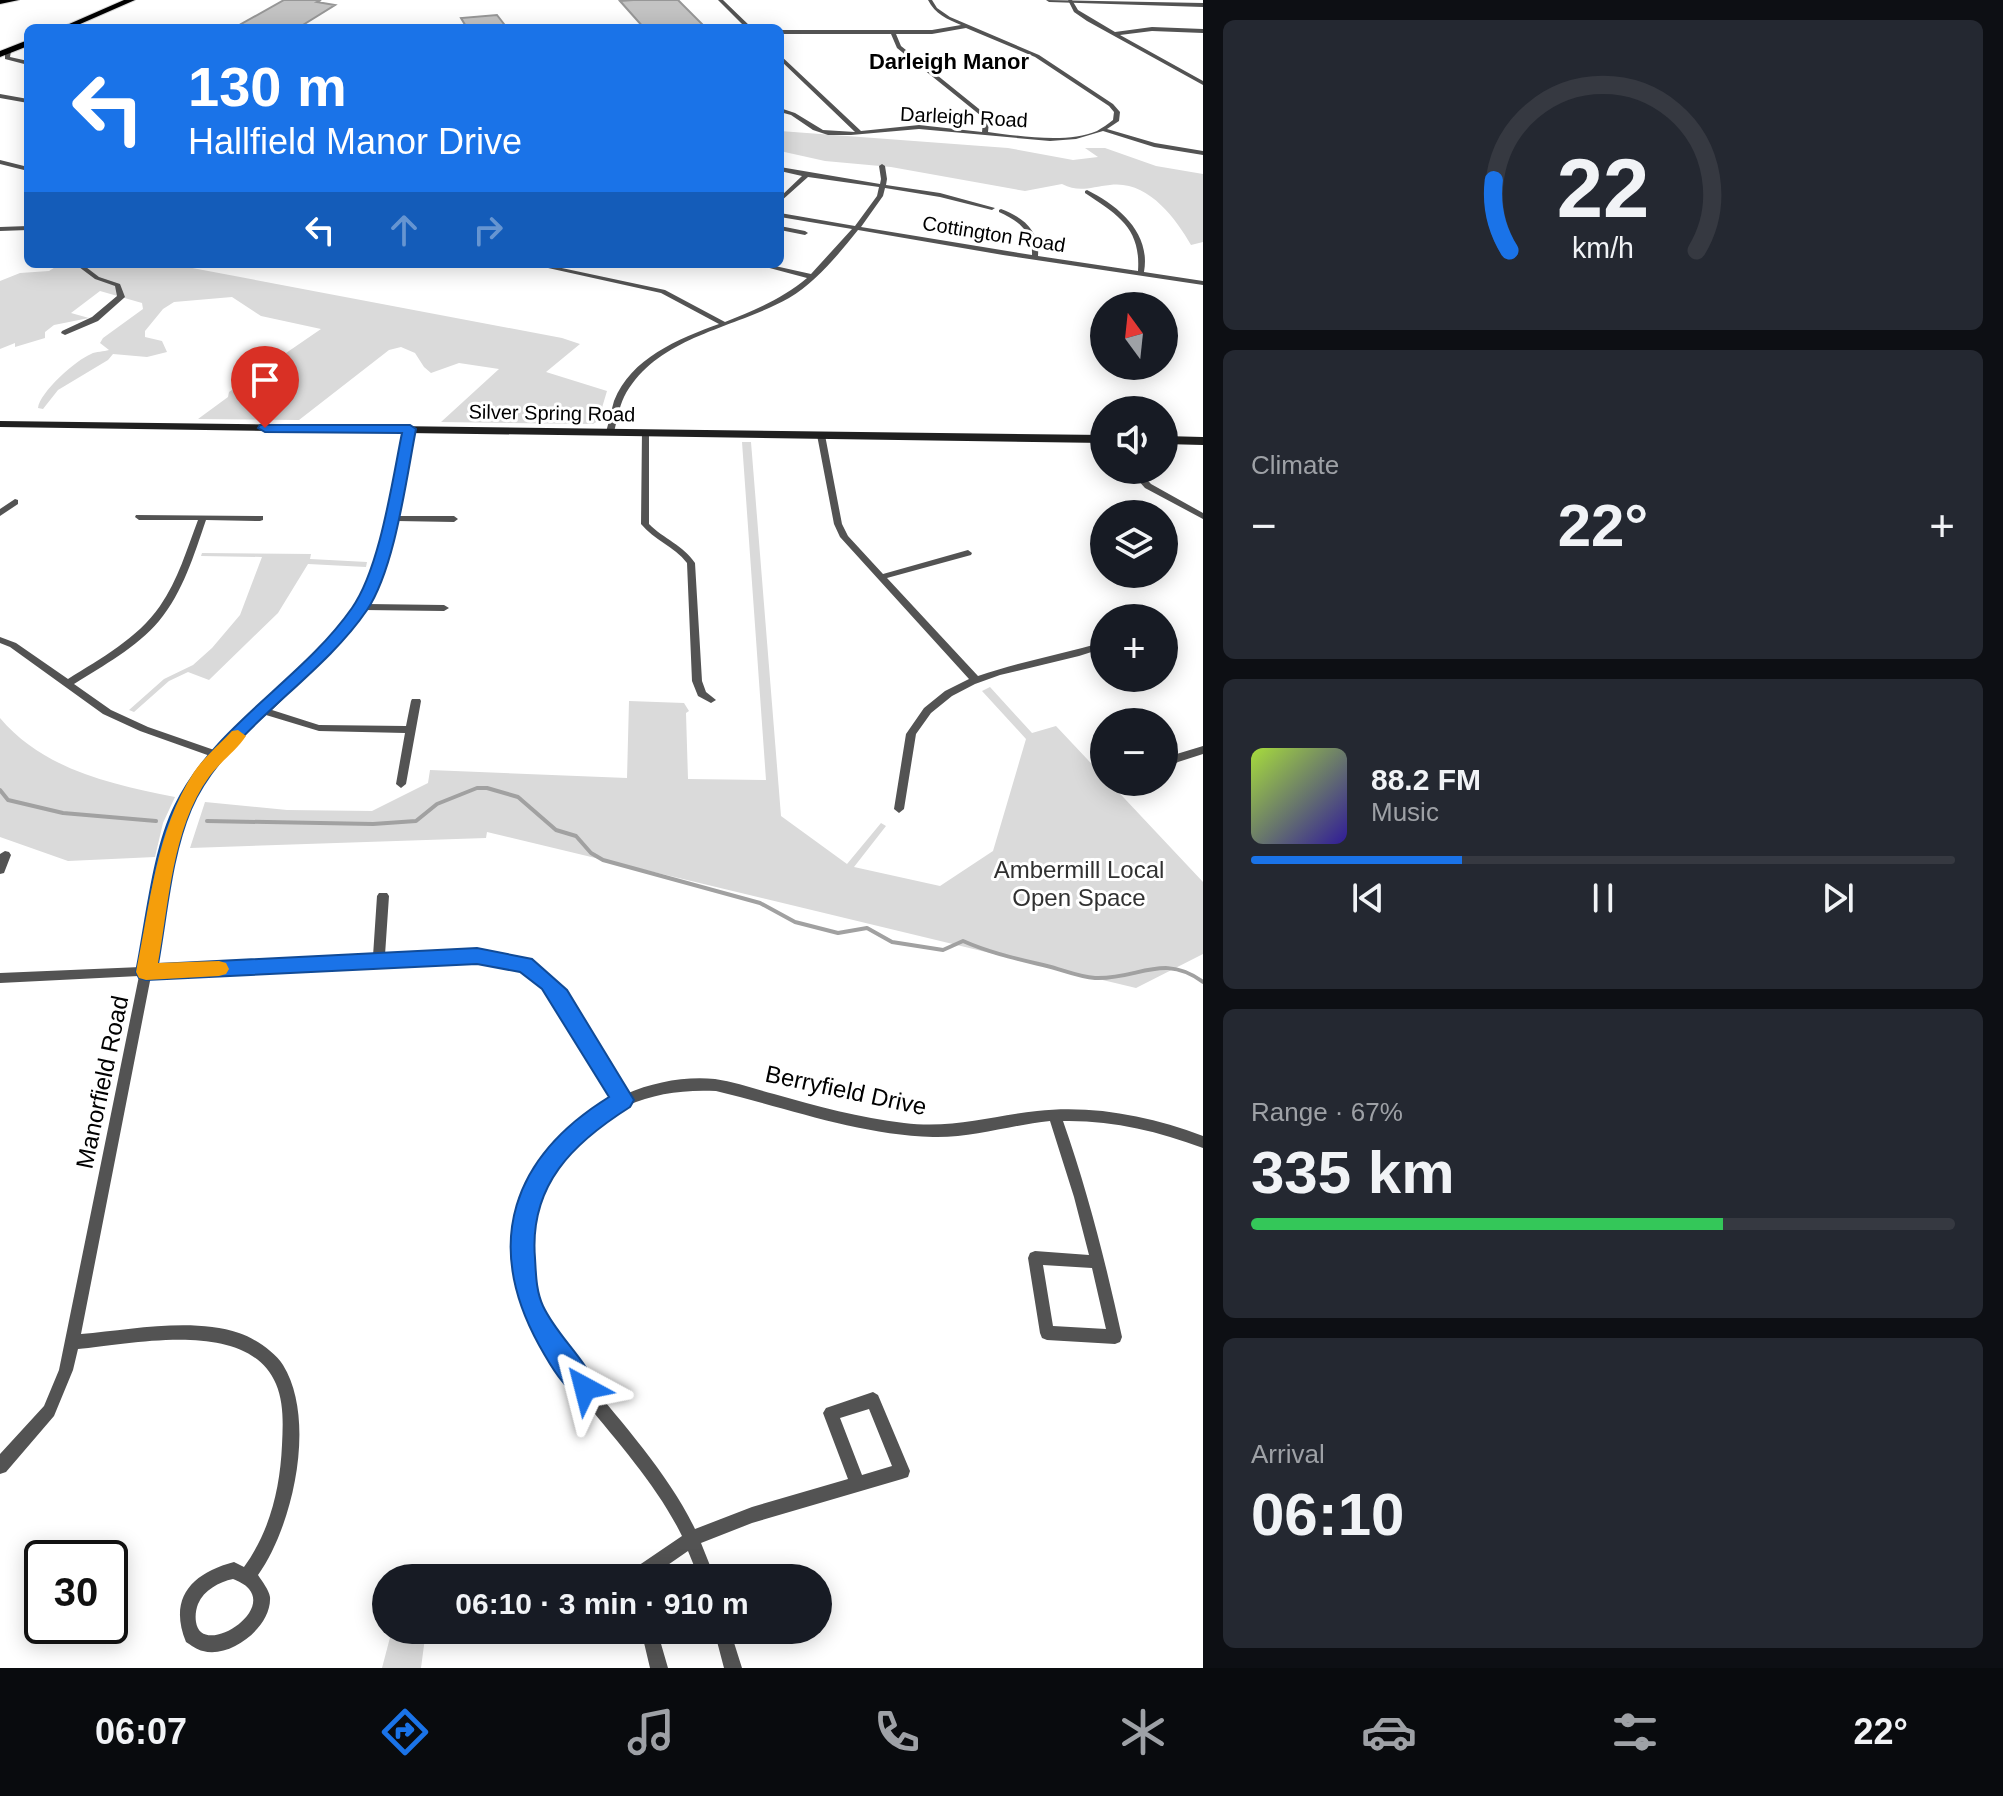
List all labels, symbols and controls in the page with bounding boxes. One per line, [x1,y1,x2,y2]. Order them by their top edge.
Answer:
district label: Darleigh Manor [869,49,1030,74]
text: 130 m [188,55,347,118]
icon: left [56,56,160,160]
street label: Darleigh Road [900,103,1028,131]
text: Hallfield Manor Drive [188,121,522,162]
text: 22 [1557,141,1649,234]
icon: left [298,208,342,252]
icon: ahead [382,208,426,252]
icon: right [466,208,510,252]
street label: Cottington Road [921,212,1067,256]
text: km/h [1572,232,1634,264]
north arrow [1090,292,1178,380]
map controls [1090,292,1178,796]
pin [231,346,299,428]
icon: arrive [243,358,287,402]
button: sound [1090,396,1178,484]
street label: Silver Spring Road [468,401,636,425]
text: Climate [1251,450,1339,480]
text: 22° [1558,492,1648,559]
button: layers [1090,500,1178,588]
text: − [1251,501,1277,550]
text: + [1929,501,1955,550]
button: + [1090,604,1178,692]
button: − [1090,708,1178,796]
text: 88.2 FM [1371,763,1481,796]
text: Music [1371,797,1439,827]
park label: Ambermill Local Open Space [994,856,1164,911]
icon: previous [1346,876,1390,920]
icon: pause [1581,876,1625,920]
icon: next [1816,876,1860,920]
street label: Manorfield Road [70,993,134,1171]
street label: Berryfield Drive [763,1060,929,1120]
text: Range · 67% [1251,1097,1403,1127]
text: 335 km [1251,1139,1455,1206]
position arrow [543,1346,627,1430]
text: Arrival [1251,1439,1325,1469]
text: 06:10 [1251,1481,1404,1548]
speed limit sign: 30 [24,1540,128,1644]
text: 06:10 · 3 min · 910 m [455,1587,749,1620]
icon: directions [377,1704,433,1760]
icon: music [623,1704,679,1760]
icon: phone [869,1704,925,1760]
icon: climate [1115,1704,1171,1760]
icon: car [1361,1704,1417,1760]
icon: filters [1607,1704,1663,1760]
text: 06:07 [95,1711,187,1752]
text: 22° [1853,1711,1908,1752]

